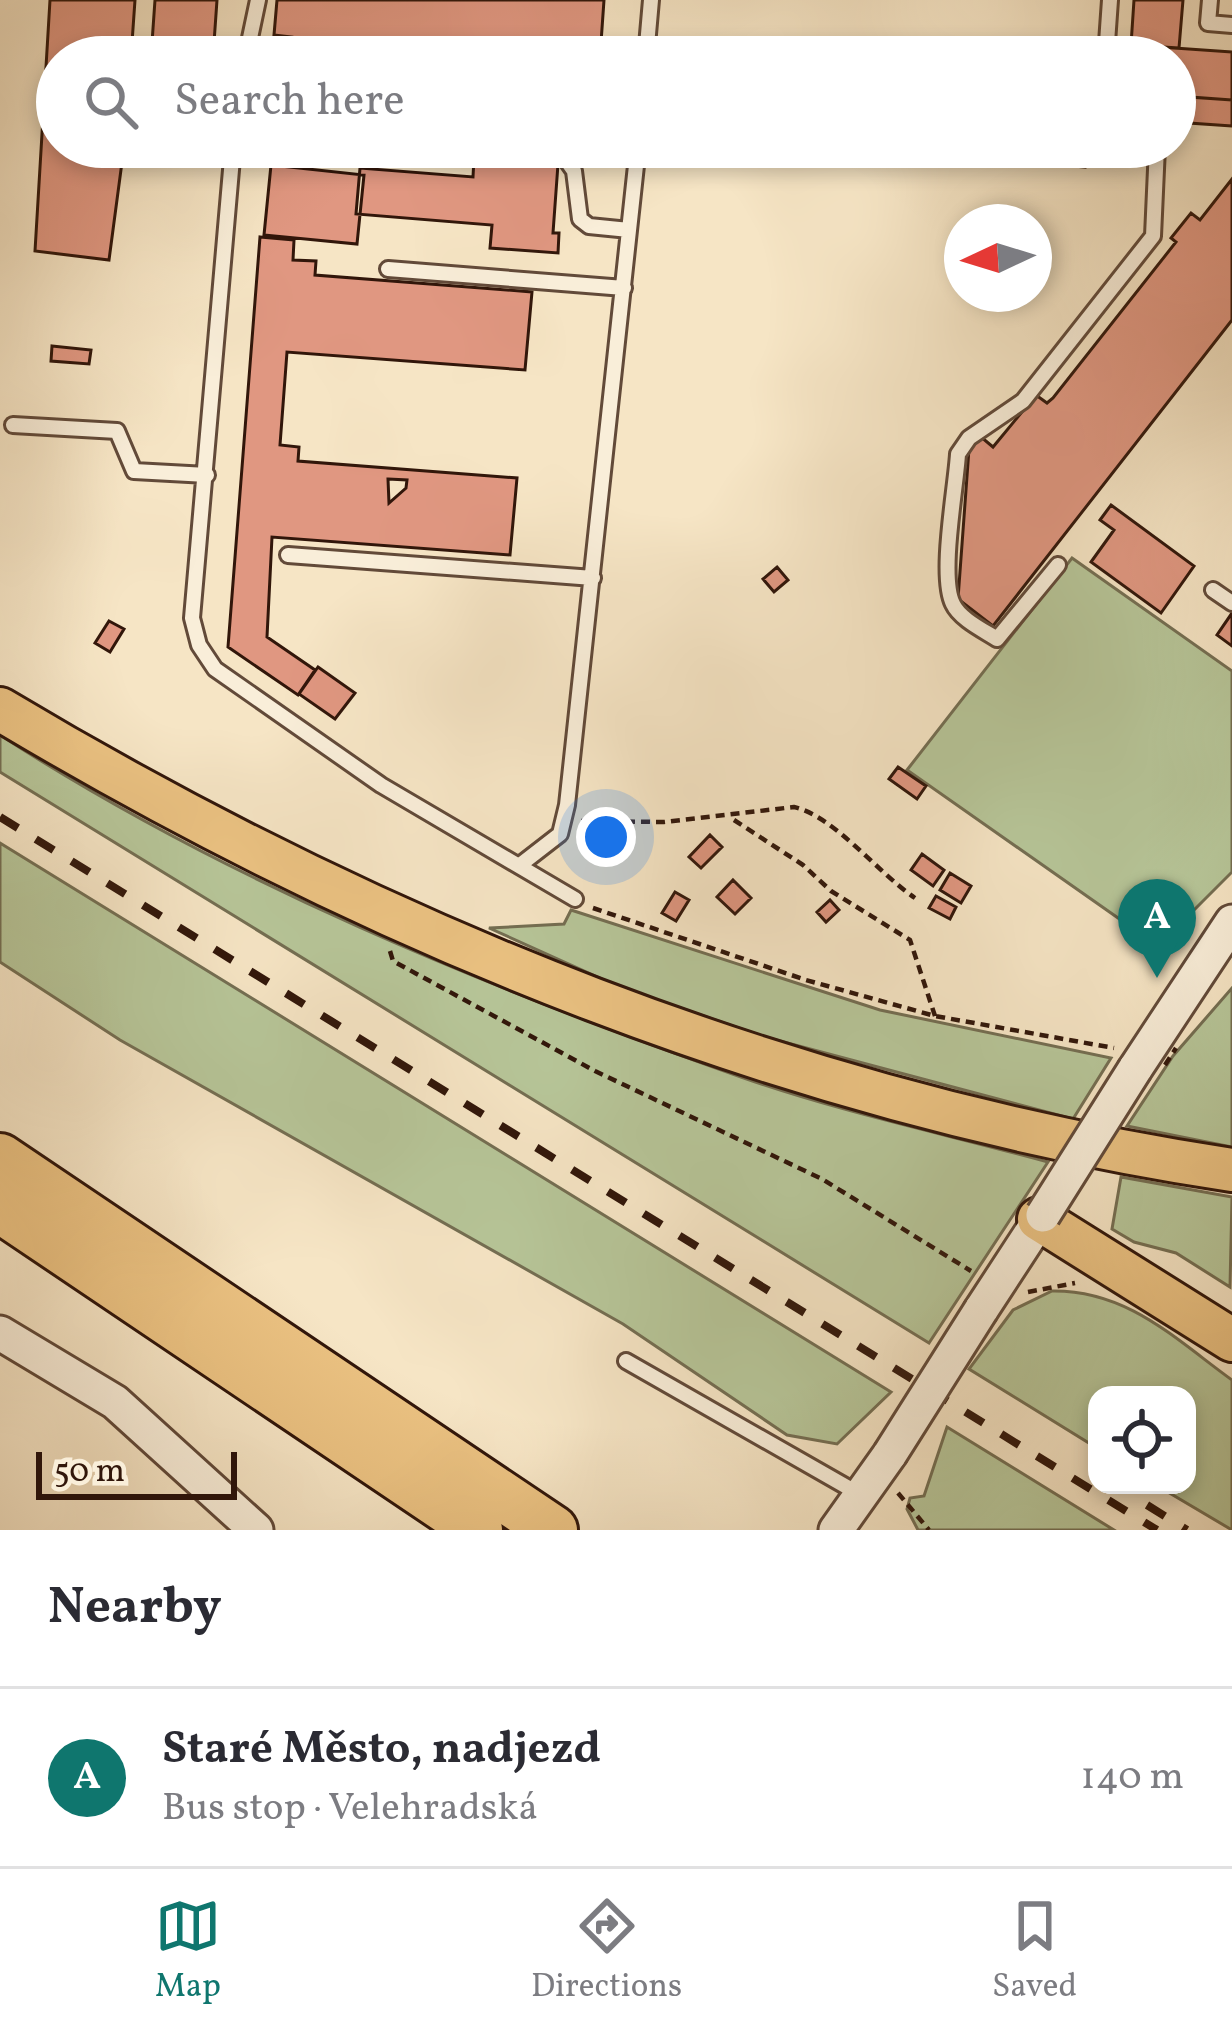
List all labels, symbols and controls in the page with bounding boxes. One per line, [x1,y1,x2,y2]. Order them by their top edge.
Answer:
search box [36,36,1196,168]
icon: search [78,69,144,135]
text: Search here [174,71,405,134]
north arrow [944,204,1052,312]
your location [576,807,636,867]
pin: A [1118,879,1196,978]
map controls [1088,1386,1196,1494]
button: locate [1088,1386,1196,1494]
scale bar [36,1446,237,1499]
text: 50 m [54,1450,125,1496]
text: Nearby [48,1573,222,1644]
text: Staré Město, nadjezd [162,1719,601,1782]
text: A [73,1751,101,1805]
text: 140 m [1081,1751,1184,1805]
text: Bus stop · Velehradská [162,1782,538,1836]
tab: Map [155,1893,221,2011]
tab: Directions [531,1893,682,2011]
tab: Saved [992,1893,1077,2011]

